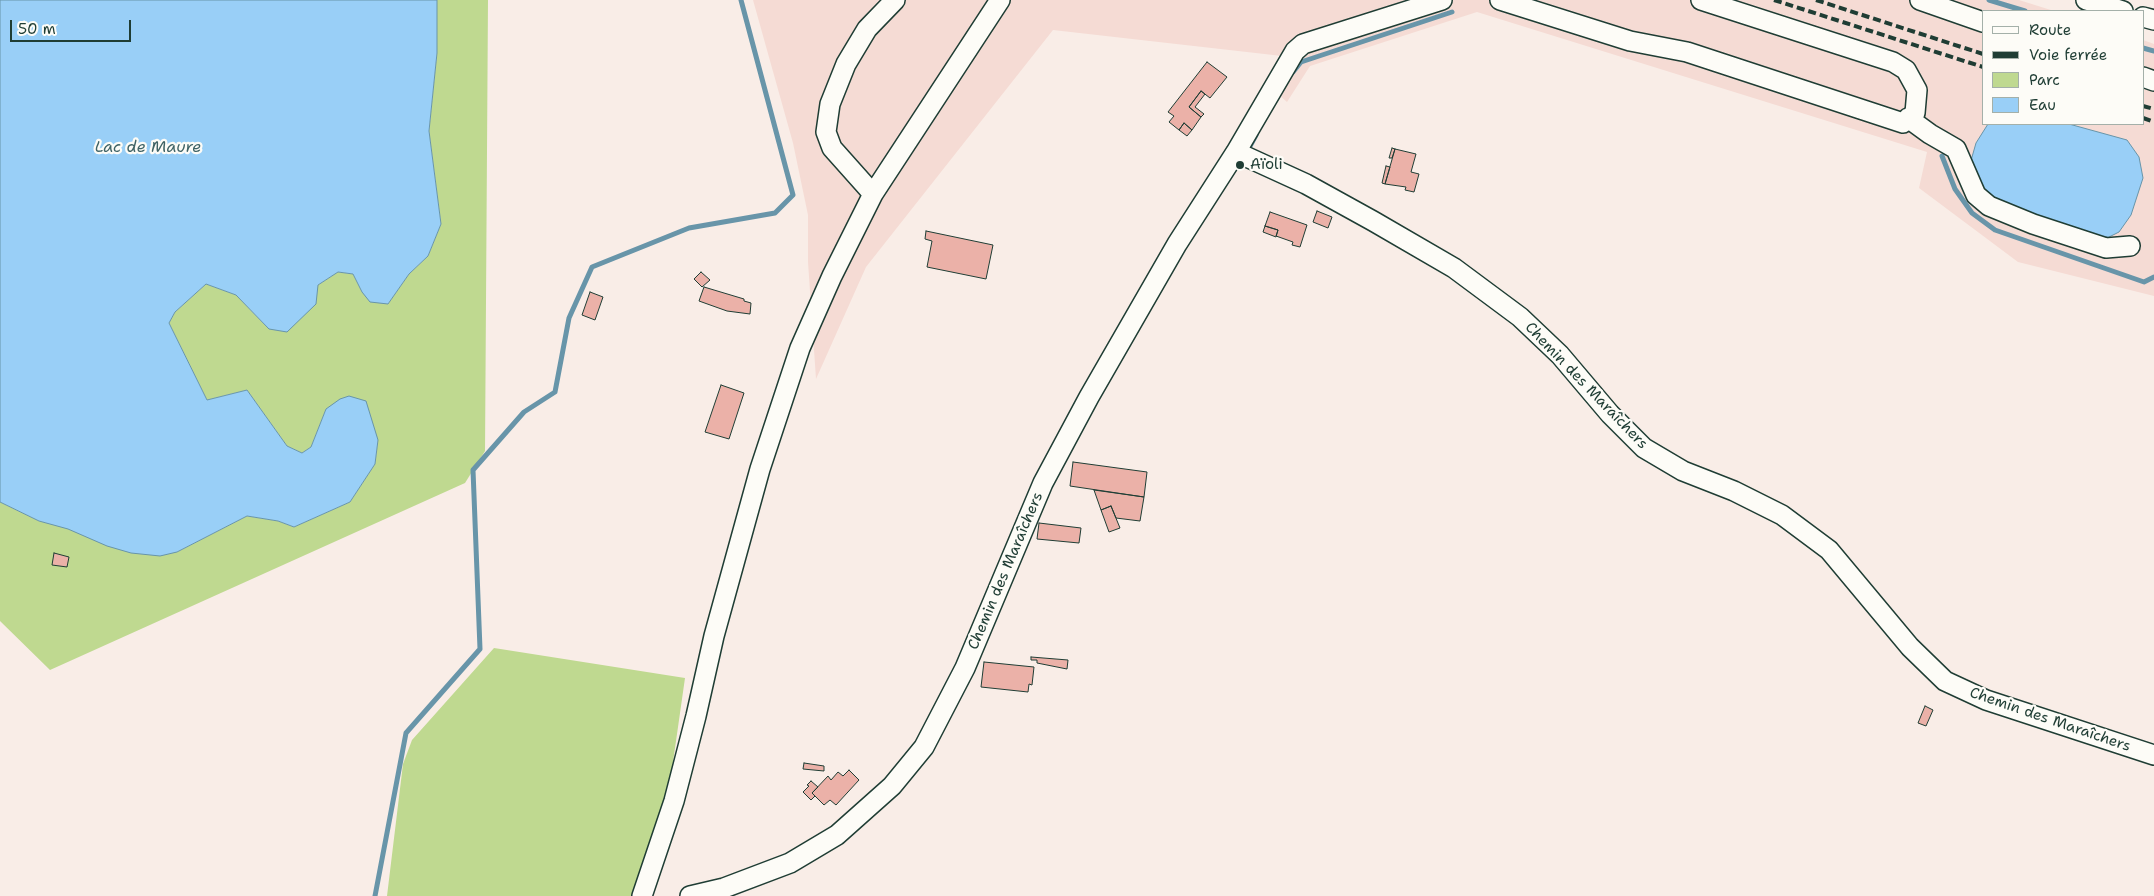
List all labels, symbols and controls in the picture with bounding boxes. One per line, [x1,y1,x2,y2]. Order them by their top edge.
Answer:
scale bar [12,10,134,42]
legend [1982,10,2144,125]
text: 50 m [18,19,56,39]
text: Route [2029,20,2071,40]
text: Voie ferrée [2029,45,2107,65]
text: Parc [2029,70,2060,90]
text: Eau [2029,95,2056,115]
water label: Lac de Maure [95,138,201,158]
place label: Aïoli [1250,156,1283,174]
marker: Aïoli [1234,159,1246,171]
street label: Chemin des Maraîchers [1521,319,1651,453]
street label: Chemin des Maraîchers [965,490,1047,652]
street label: Chemin des Maraîchers [1967,684,2133,756]

